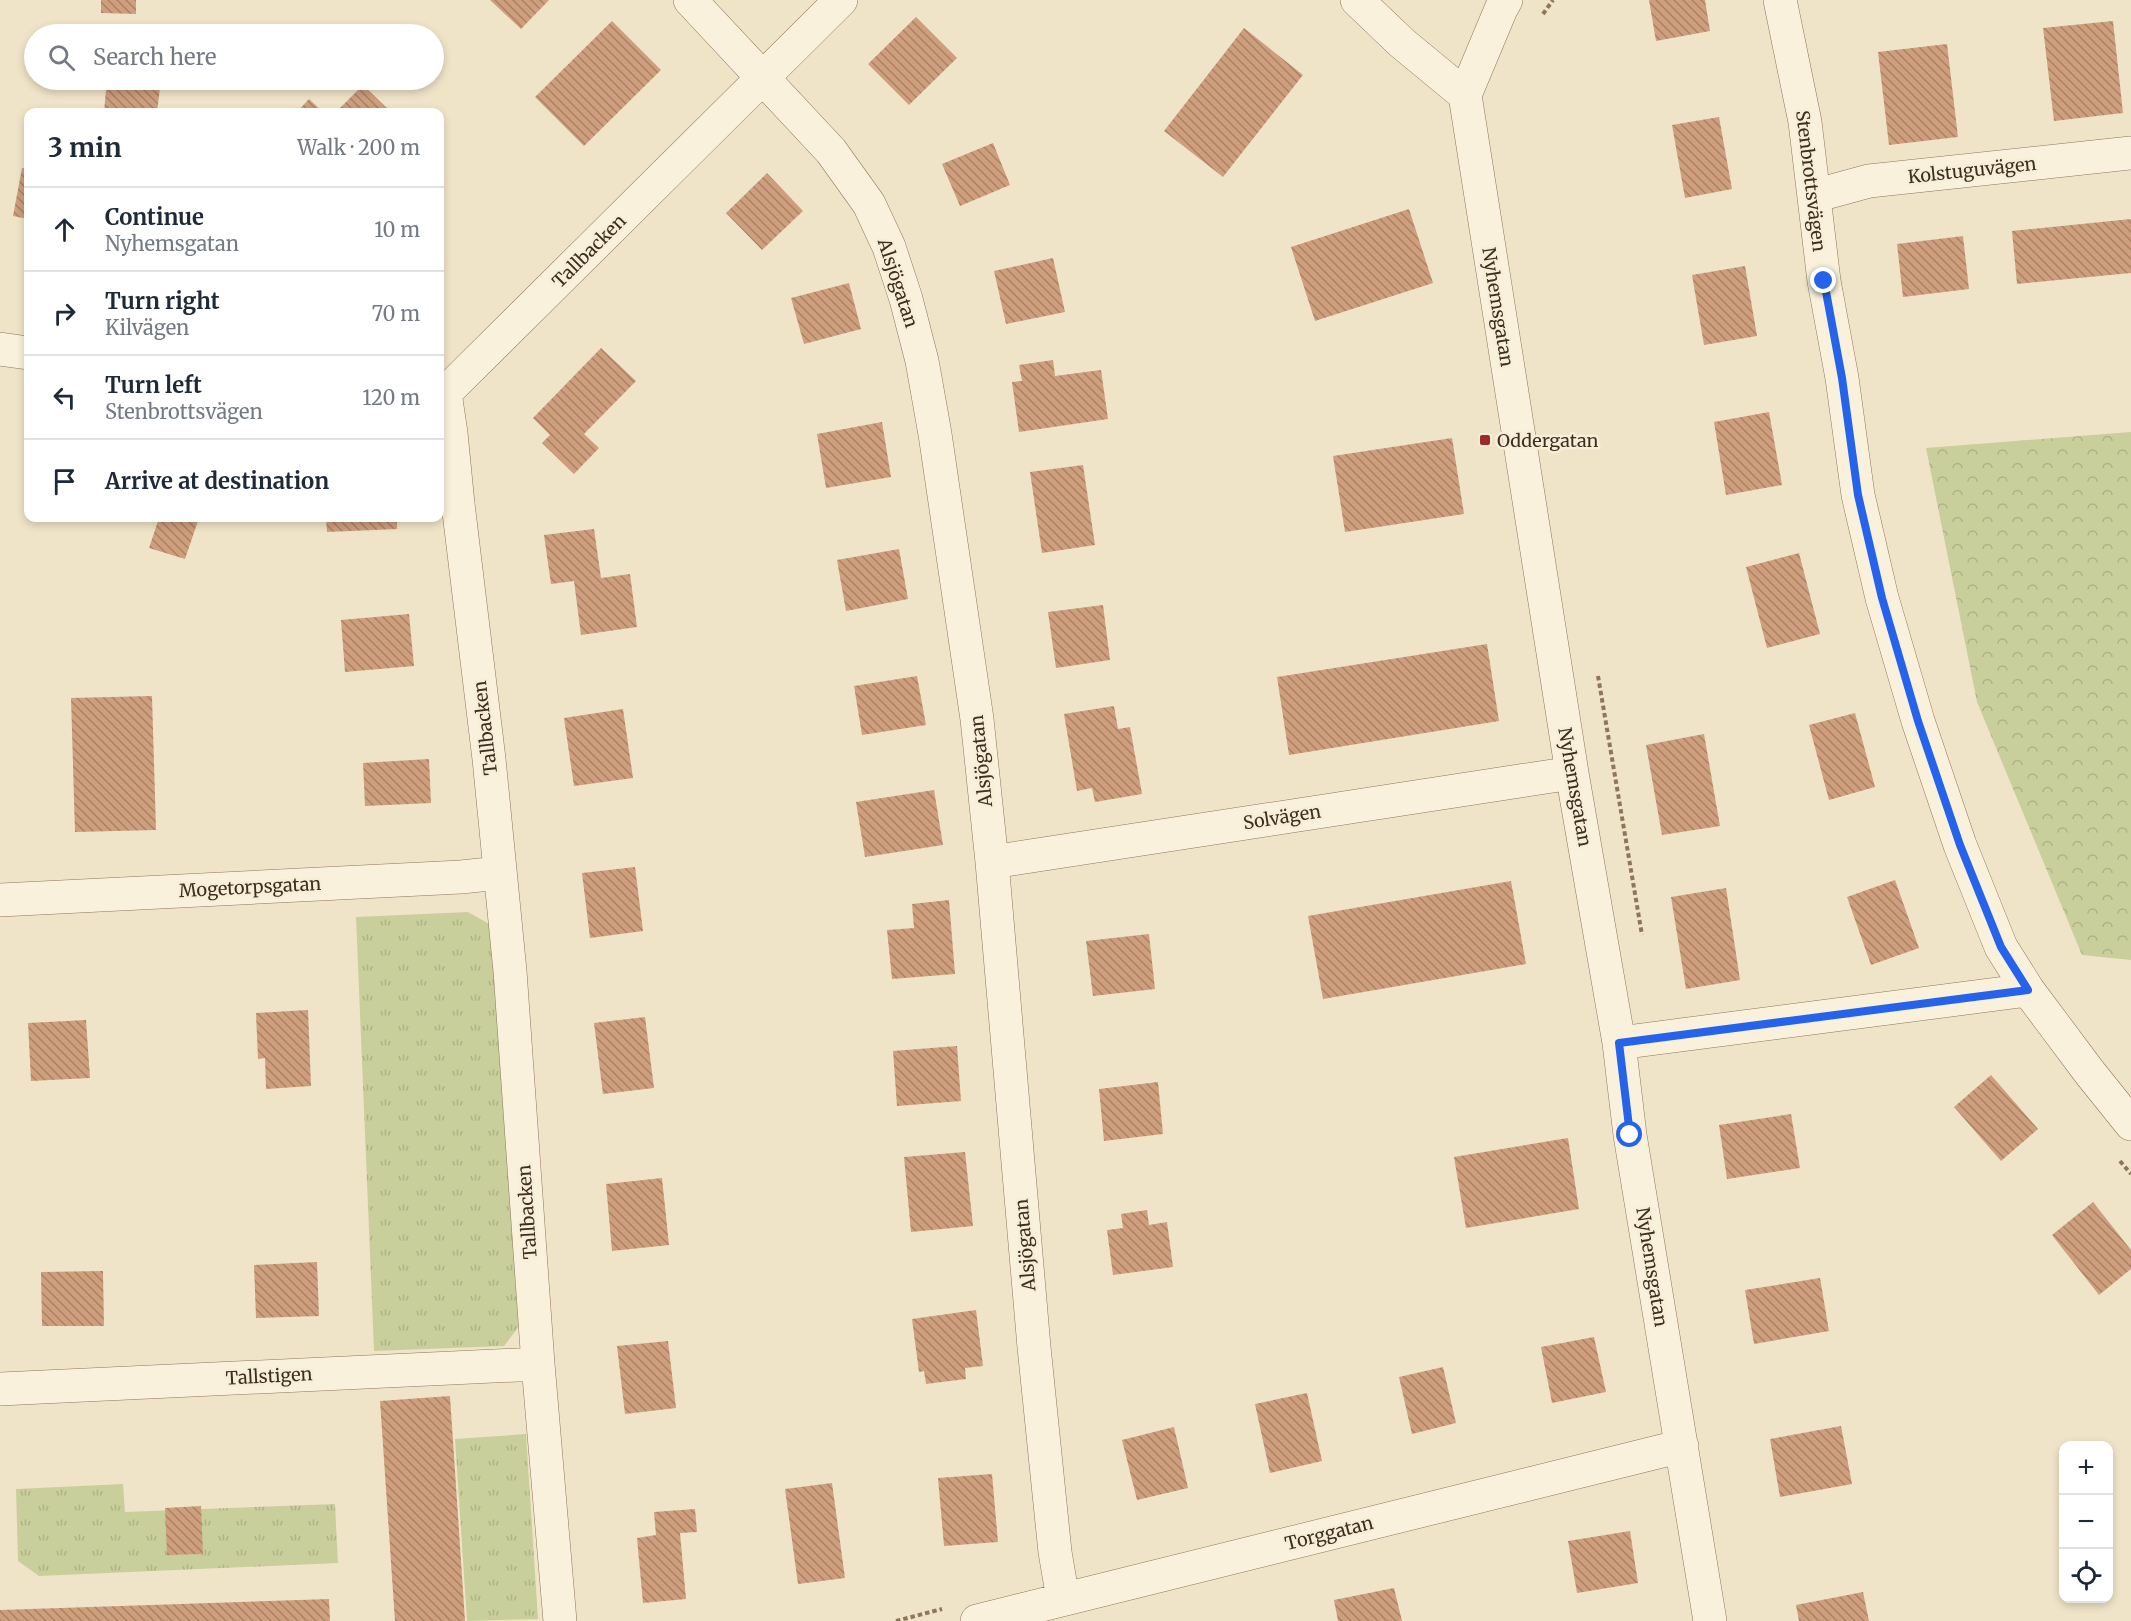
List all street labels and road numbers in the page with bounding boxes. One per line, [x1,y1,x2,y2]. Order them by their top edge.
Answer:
street label: Stenbrottsvägen [1791,109,1831,253]
street label: Kolstuguvägen [1907,152,2038,188]
street label: Tallbacken [547,209,631,293]
street label: Alsjögatan [872,235,923,331]
street label: Nyhemsgatan [1477,246,1519,368]
street label: Tallbacken [468,679,502,776]
street label: Alsjögatan [965,714,997,809]
street label: Nyhemsgatan [1553,726,1597,848]
street label: Solvägen [1241,800,1323,834]
street label: Mogetorpsgatan [178,872,322,902]
street label: Tallbacken [512,1164,542,1260]
street label: Alsjögatan [1010,1198,1041,1293]
street label: Nyhemsgatan [1631,1206,1673,1328]
street label: Tallstigen [225,1362,313,1390]
street label: Torggatan [1283,1511,1376,1555]

